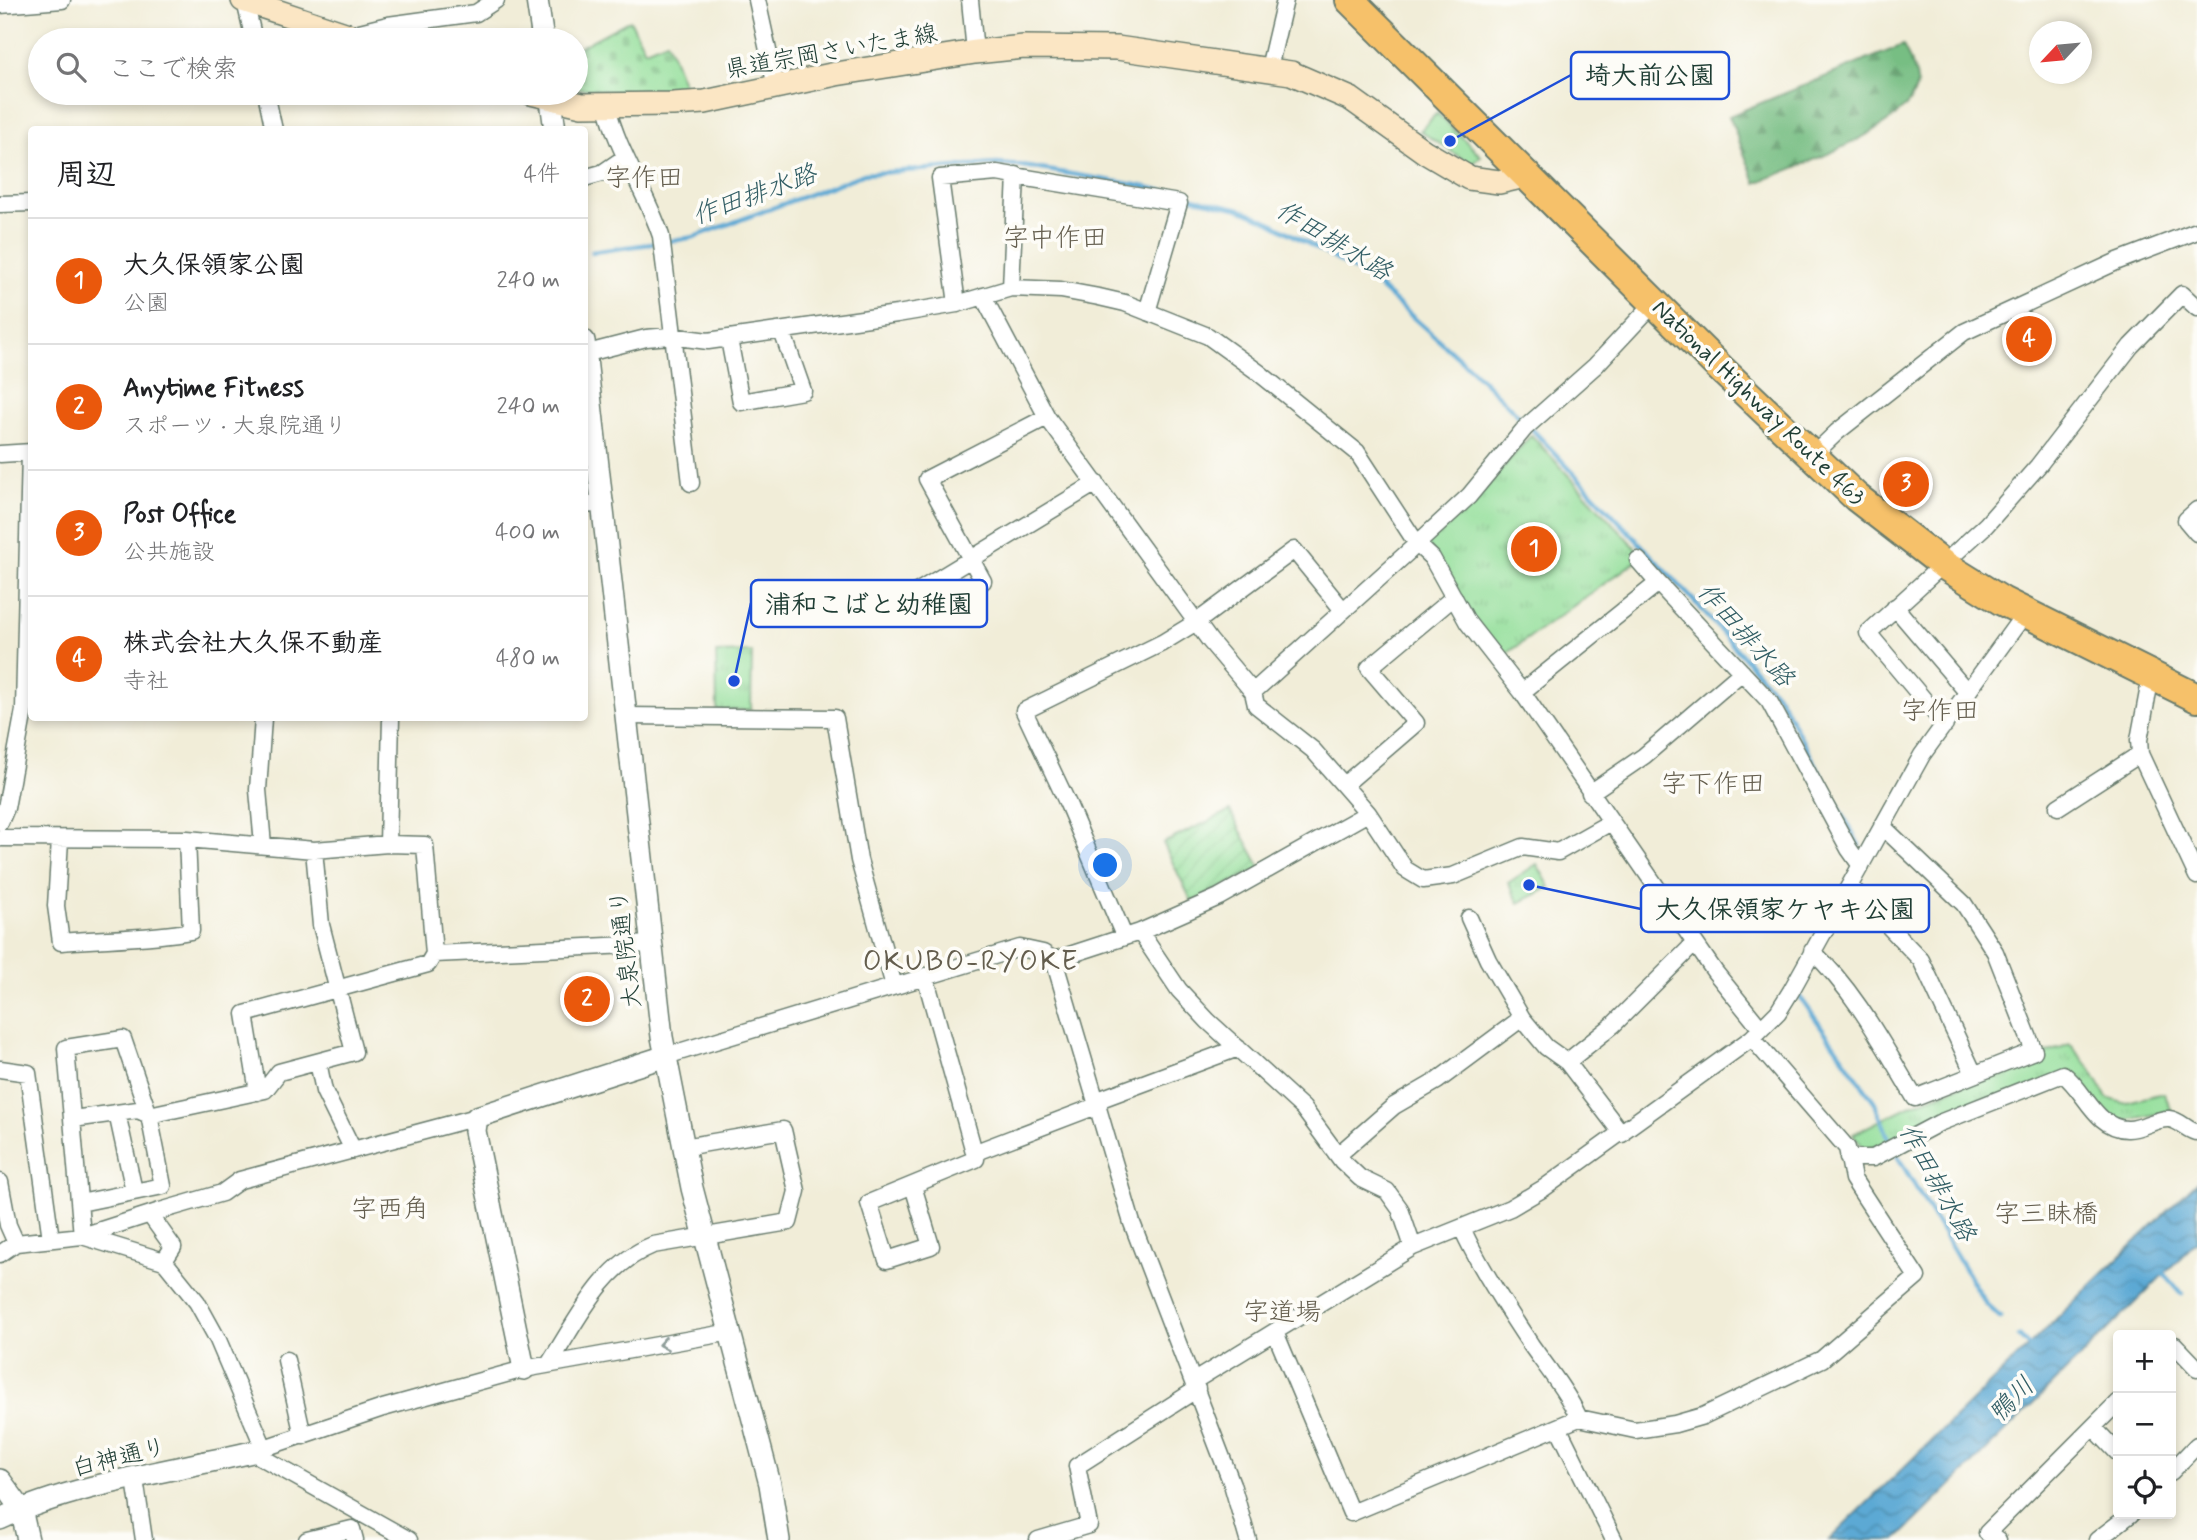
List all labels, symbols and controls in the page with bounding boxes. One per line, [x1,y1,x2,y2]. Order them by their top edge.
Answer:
street label: 県道宗岡さいたま線 [723,19,940,86]
north arrow [2029,21,2092,84]
search box [28,28,588,105]
icon: search [52,48,90,86]
callout: 埼大前公園 [1571,52,1729,99]
text: ここで検索 [108,53,238,87]
text: 埼大前公園 [1585,60,1715,94]
text: 周辺 [56,156,116,195]
water label: 作田排水路 [688,157,823,234]
text: 4件 [524,160,560,190]
district label: 字作田 [605,162,683,196]
water label: 作田排水路 [1268,194,1399,291]
district label: 字中作田 [1003,222,1107,256]
text: 大久保領家公園 [123,249,305,283]
text: 1 [74,266,84,296]
text: 240 m [496,266,560,296]
text: 公園 [123,289,169,319]
street label: National Highway Route 463 [1645,293,1871,513]
pin: 4 [2006,313,2052,365]
text: Anytime Fitness [123,372,304,406]
text: 2 [73,392,85,422]
text: 240 m [496,392,560,422]
text: スポーツ · 大泉院通り [123,412,347,442]
pin: 3 [1883,458,1929,510]
text: Post Office [123,498,236,532]
text: 3 [74,518,84,548]
text: 400 m [495,518,560,548]
pin: 1 [1511,523,1557,575]
text: 公共施設 [123,538,215,568]
water label: 作田排水路 [1688,576,1802,696]
callout: 浦和こばと幼稚園 [751,580,987,627]
text: 浦和こばと幼稚園 [765,589,973,623]
text: 株式会社大久保不動産 [123,627,383,661]
text: 4 [72,644,86,674]
text: 480 m [496,644,560,674]
text: 寺社 [123,667,169,697]
district label: 字作田 [1901,695,1979,729]
district label: 字下作田 [1661,768,1765,802]
your location [1088,848,1122,882]
callout: 大久保領家ケヤキ公園 [1641,885,1929,932]
street label: 大泉院通り [604,887,649,1010]
text: 大久保領家ケヤキ公園 [1655,894,1915,928]
district label: OKUBO-RYOKE [863,944,1079,981]
pin: 2 [564,973,610,1025]
water label: 作田排水路 [1890,1118,1984,1250]
district label: 字西角 [351,1193,429,1227]
district label: 字三眛橋 [1994,1198,2098,1232]
district label: 字道場 [1243,1296,1321,1330]
map controls [2113,1330,2176,1519]
button: + [2113,1330,2176,1393]
one-way arrow [658,1335,670,1350]
water label: 鴨川 [1982,1370,2043,1431]
button: − [2113,1393,2176,1456]
street label: 白神通り [69,1432,170,1485]
button: locate [2113,1456,2176,1519]

